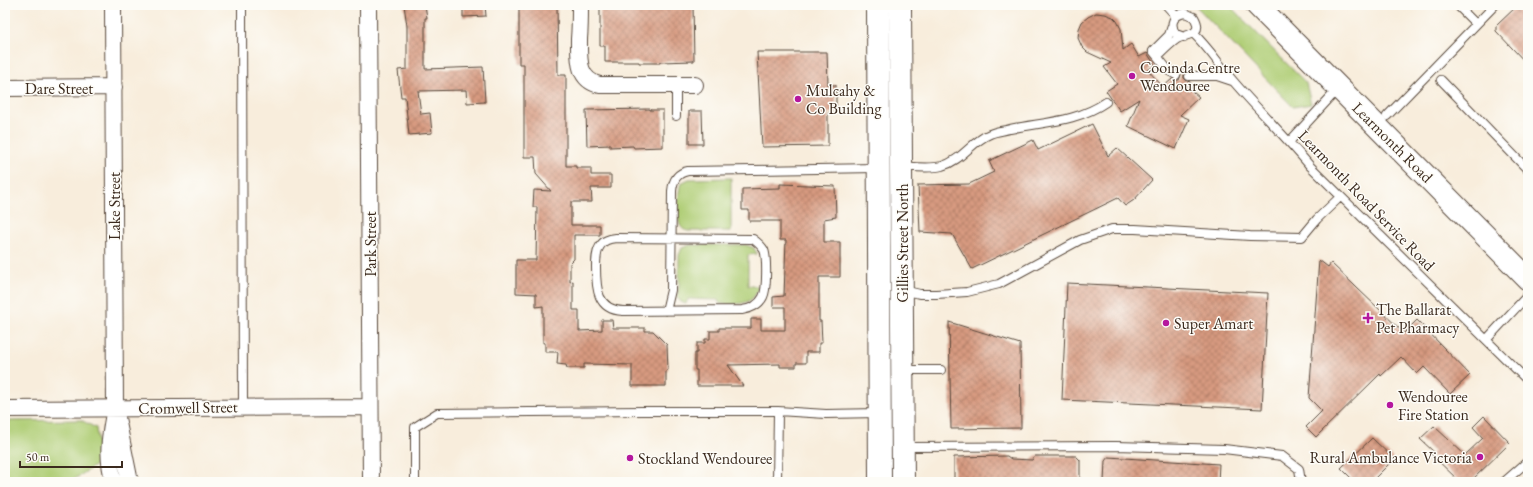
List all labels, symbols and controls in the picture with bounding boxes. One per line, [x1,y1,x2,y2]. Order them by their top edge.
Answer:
place label: Cooinda Centre Wendouree [1140,57,1240,96]
marker: Cooinda Centre Wendouree [1127,71,1137,81]
street label: Dare Street [25,78,93,99]
place label: Mulcahy & Co Building [806,80,883,119]
marker: Mulcahy & Co Building [793,94,803,104]
street label: Learmonth Road [1348,97,1438,188]
street label: Learmonth Road Service Road [1294,125,1440,276]
street label: Lake Street [104,172,125,240]
street label: Gillies Street North [892,183,913,303]
street label: Park Street [360,211,381,277]
place label: The Ballarat Pet Pharmacy [1376,299,1460,338]
place label: Super Amart [1174,313,1253,334]
marker: The Ballarat Pet Pharmacy [1363,313,1373,323]
marker: Super Amart [1161,318,1171,328]
place label: Wendouree Fire Station [1398,386,1470,425]
street label: Cromwell Street [138,396,238,419]
marker: Wendouree Fire Station [1385,400,1395,410]
scale bar [20,443,122,469]
place label: Rural Ambulance Victoria [1309,447,1473,468]
place label: Stockland Wendouree [638,448,772,469]
text: 50 m [26,449,50,465]
marker: Rural Ambulance Victoria [1475,452,1485,462]
marker: Stockland Wendouree [625,453,635,463]

